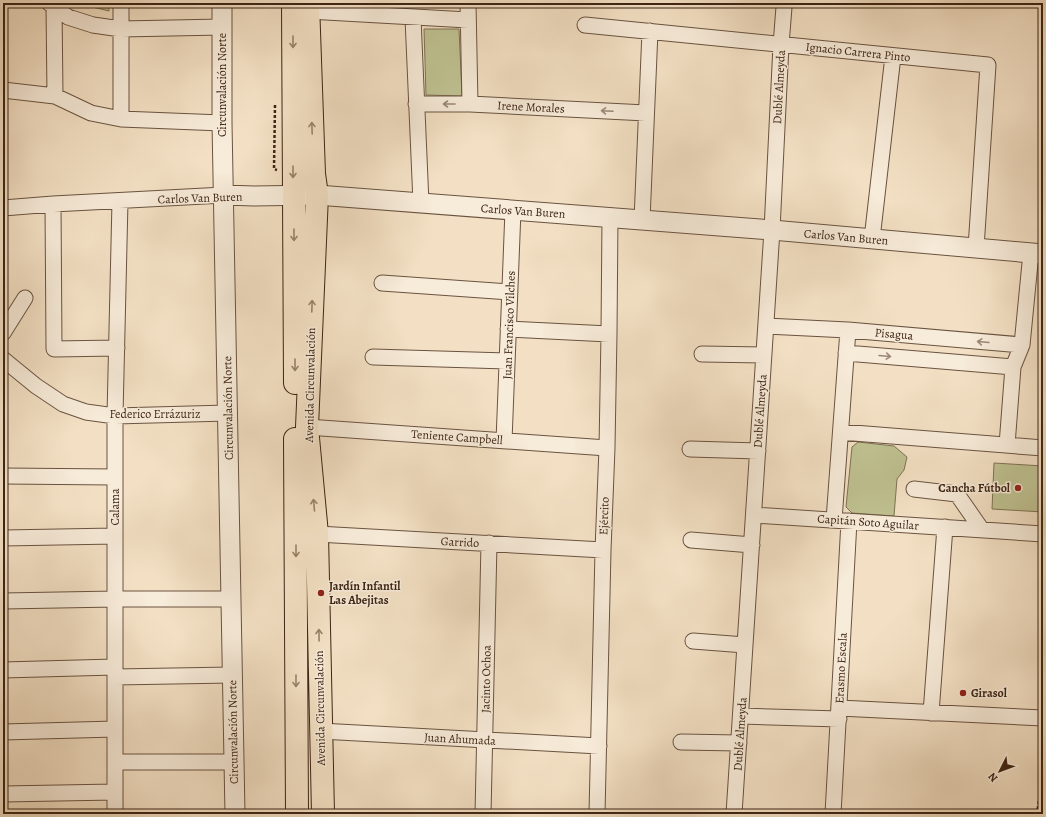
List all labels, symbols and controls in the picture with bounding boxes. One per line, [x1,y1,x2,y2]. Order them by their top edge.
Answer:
street label: Circunvalación Norte [214,33,230,137]
one-way arrow [289,35,297,48]
street label: Ignacio Carrera Pinto [805,39,911,65]
street label: Dublé Almeyda [769,49,789,124]
street label: Irene Morales [497,97,565,117]
one-way arrow [443,100,456,108]
one-way arrow [601,108,614,115]
one-way arrow [309,122,316,135]
one-way arrow [290,165,297,178]
street label: Carlos Van Buren [157,189,243,207]
street label: Carlos Van Buren [480,200,566,222]
street label: Carlos Van Buren [803,225,889,249]
one-way arrow [290,228,298,241]
street label: Juan Francisco Vilches [499,270,519,380]
one-way arrow [308,300,316,313]
street label: Pisagua [874,324,914,344]
street label: Avenida Circunvalación [301,327,319,444]
one-way arrow [977,338,990,345]
one-way arrow [878,352,891,359]
street label: Circunvalación Norte [219,356,237,460]
one-way arrow [291,358,299,371]
street label: Dublé Almeyda [749,373,771,448]
street label: Federico Errázuriz [110,406,200,422]
street label: Teniente Campbell [411,426,503,448]
place label: Cancha Fútbol [938,480,1011,496]
marker: Cancha Fútbol [1013,483,1023,493]
street label: Calama [107,488,123,526]
street label: Ejército [595,497,613,535]
one-way arrow [311,499,318,512]
street label: Capitán Soto Aguilar [817,510,920,534]
street label: Garrido [440,533,480,551]
one-way arrow [292,544,300,557]
place label: Jardín Infantil Las Abejitas [329,578,401,608]
marker: Jardín Infantil Las Abejitas [316,588,326,598]
one-way arrow [315,629,323,642]
street label: Erasmo Escala [831,632,851,704]
street label: Jacinto Ochoa [477,645,495,713]
street label: Avenida Circunvalación [311,650,329,767]
one-way arrow [293,674,300,687]
street label: Circunvalación Norte [224,680,242,784]
place label: Girasol [971,685,1008,701]
marker: Girasol [958,688,968,698]
street label: Dublé Almeyda [729,696,751,771]
street label: Juan Ahumada [424,729,497,749]
north arrow [980,751,1020,791]
text: N [985,769,1001,785]

